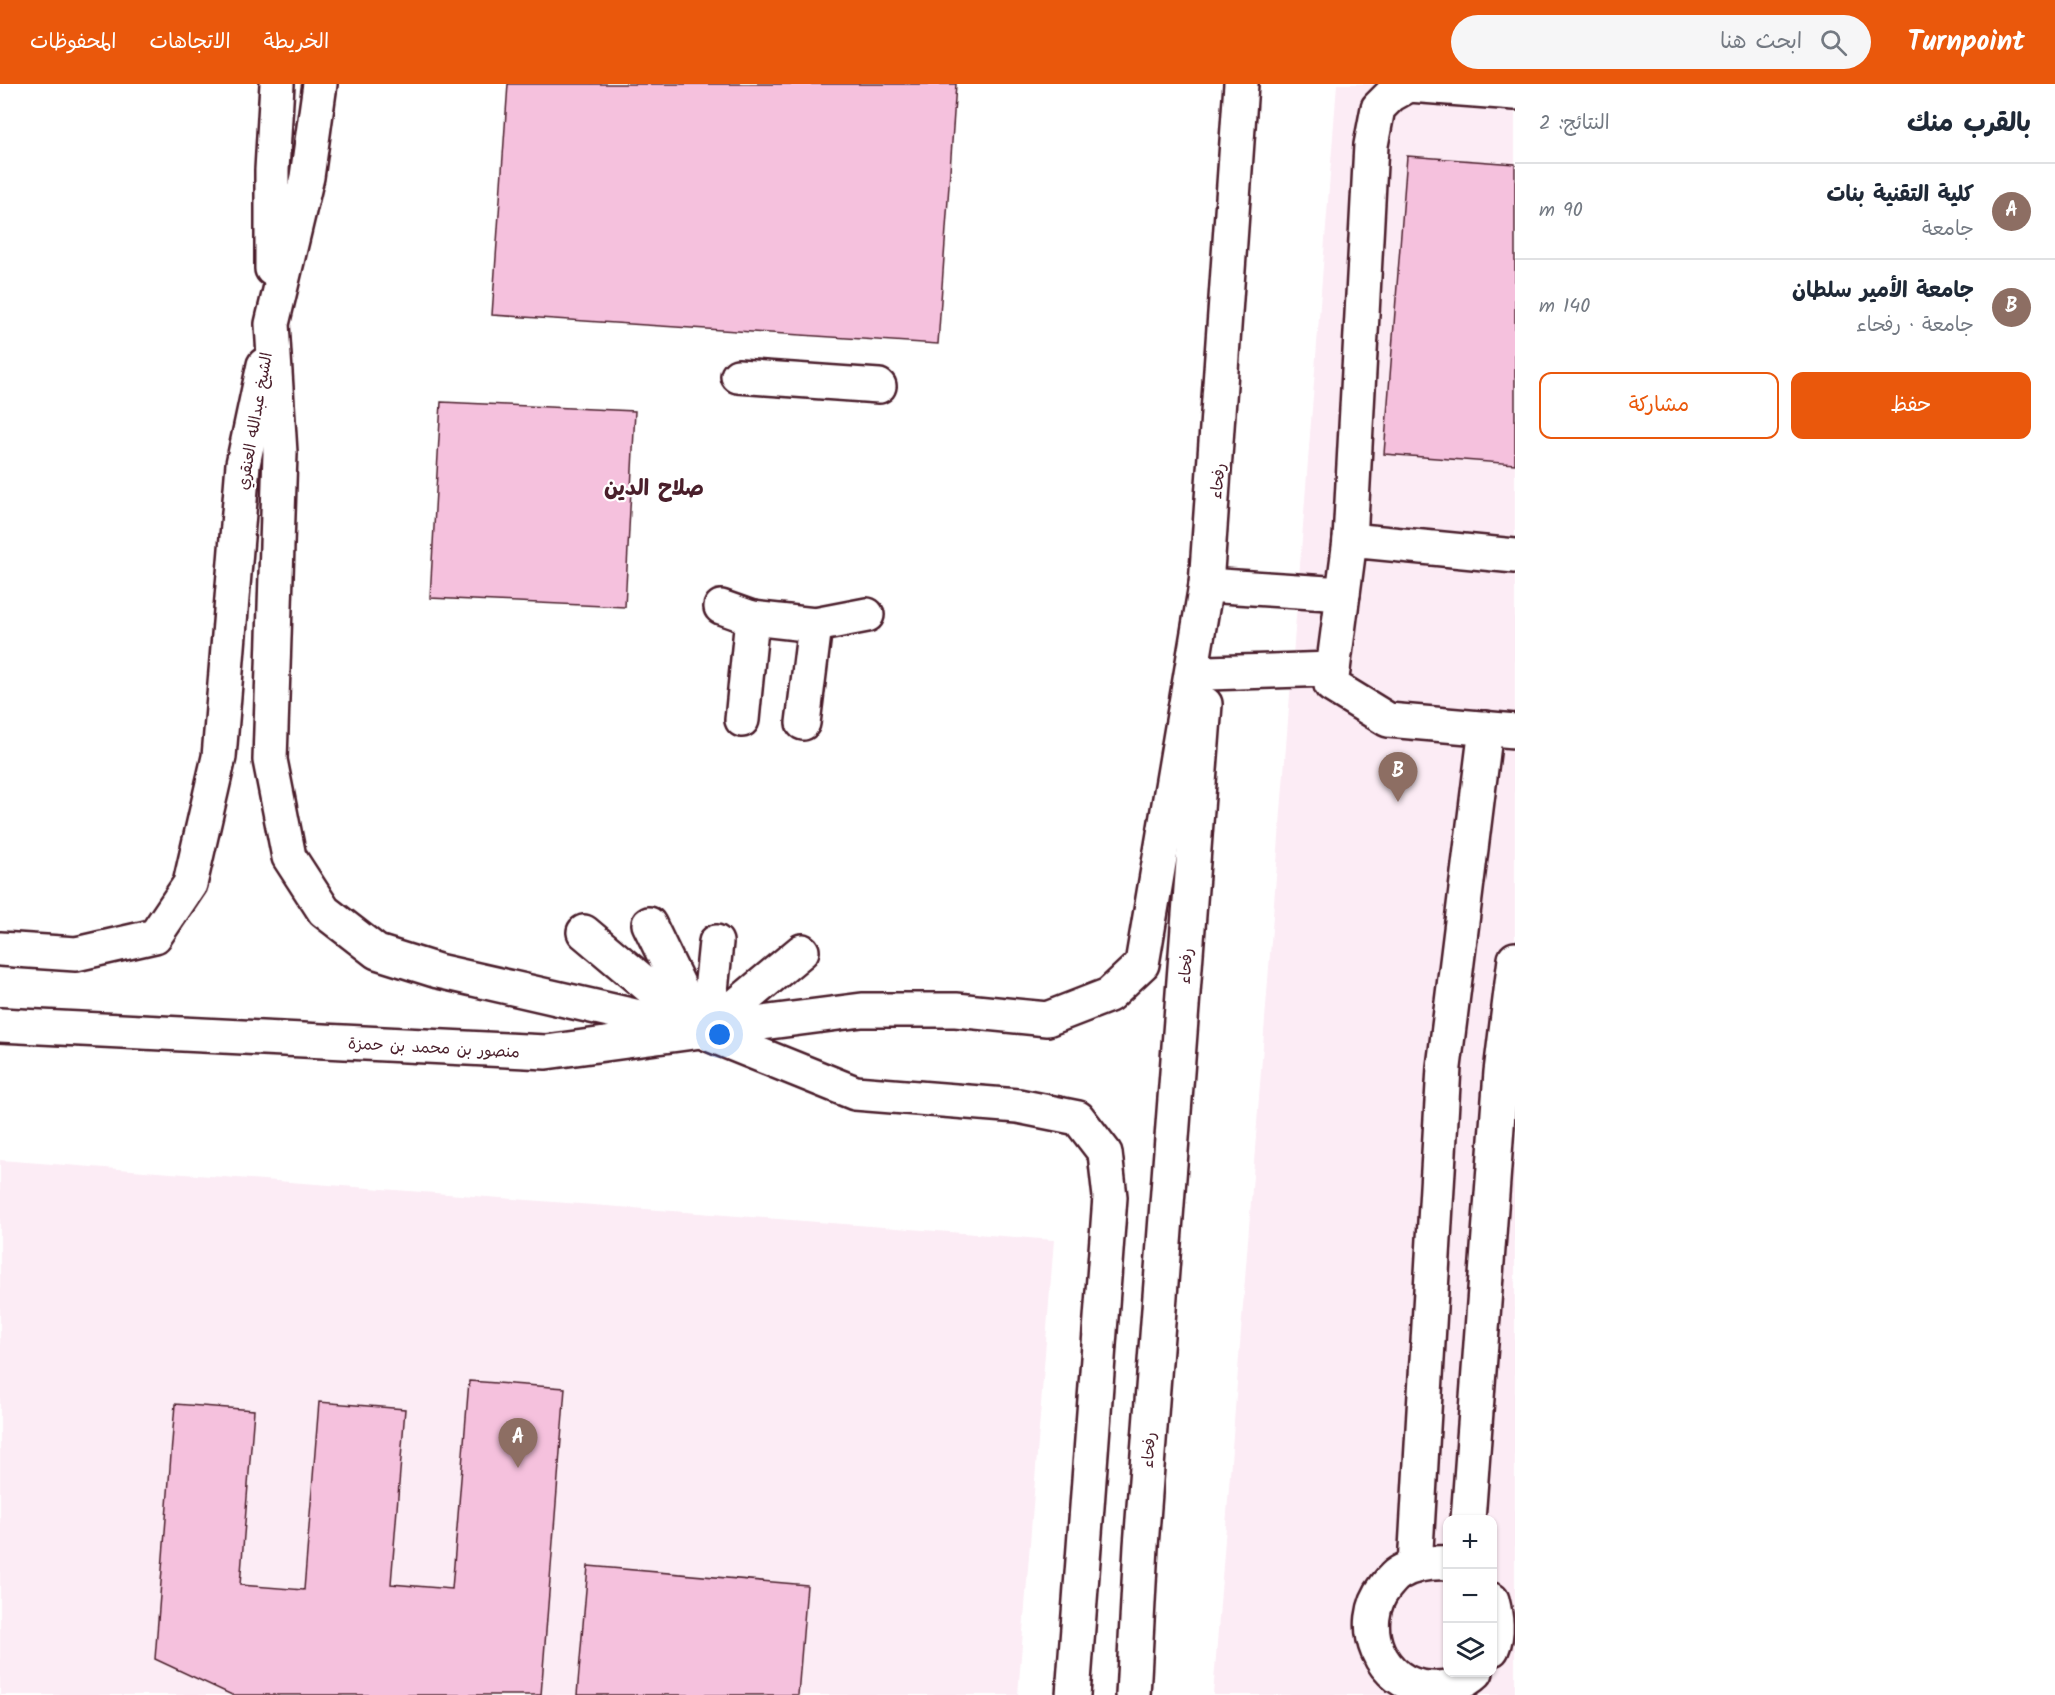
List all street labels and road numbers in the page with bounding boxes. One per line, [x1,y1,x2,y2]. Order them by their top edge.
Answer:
street label: الشيخ عبدالله العنقري [231,351,280,492]
street label: رفحاء [1204,462,1233,500]
street label: رفحاء [1173,947,1200,985]
street label: منصور بن محمد بن حمزة [347,1032,521,1065]
street label: رفحاء [1136,1431,1163,1469]

